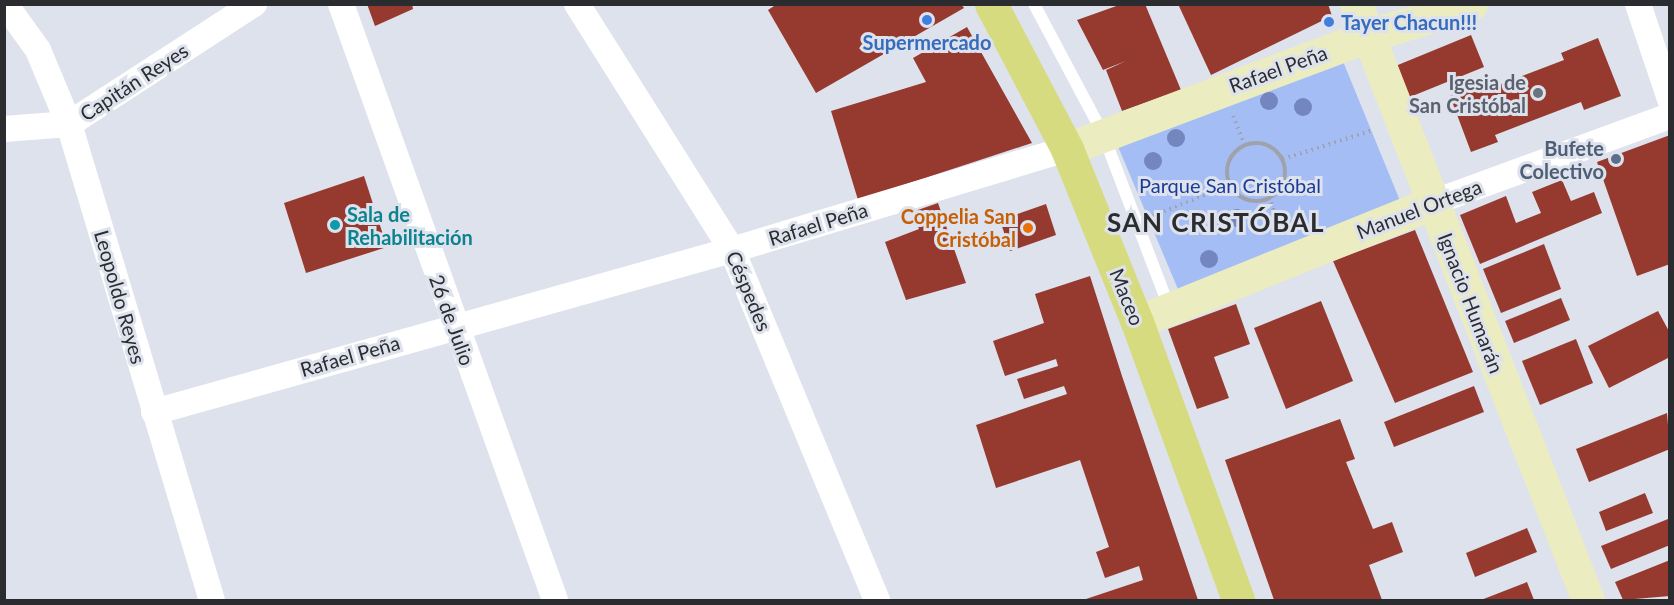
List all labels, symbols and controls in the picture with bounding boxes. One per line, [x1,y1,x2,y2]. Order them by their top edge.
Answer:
place label: Tayer Chacun!!! [1341,10,1478,34]
marker: Supermercado [920,13,934,27]
marker: Tayer Chacun!!! [1322,15,1336,29]
place label: Supermercado [863,30,991,54]
street label: Capitán Reyes [75,38,193,126]
street label: Rafael Peña [1226,40,1330,98]
place label: Igesia de San Cristóbal [1409,70,1526,117]
marker: Igesia de San Cristóbal [1531,86,1545,100]
place label: Bufete Colectivo [1520,136,1604,183]
marker: Bufete Colectivo [1609,152,1623,166]
park label: Parque San Cristóbal [1139,173,1321,197]
street label: Manuel Ortega [1353,174,1485,244]
street label: Rafael Peña [765,198,871,250]
place label: Sala de Rehabilitación [347,202,473,249]
place label: Coppelia San Cristóbal [901,204,1016,251]
district label: SAN CRISTÓBAL [1107,207,1325,239]
marker: Sala de Rehabilitación [328,218,342,232]
marker: Coppelia San Cristóbal [1021,221,1035,235]
street label: Leopoldo Reyes [89,227,151,367]
street label: Ignacio Humarán [1433,229,1509,377]
street label: Céspedes [721,247,777,335]
street label: Maceo [1105,265,1149,329]
street label: 26 de Julio [424,271,480,369]
street label: Rafael Peña [297,330,403,382]

